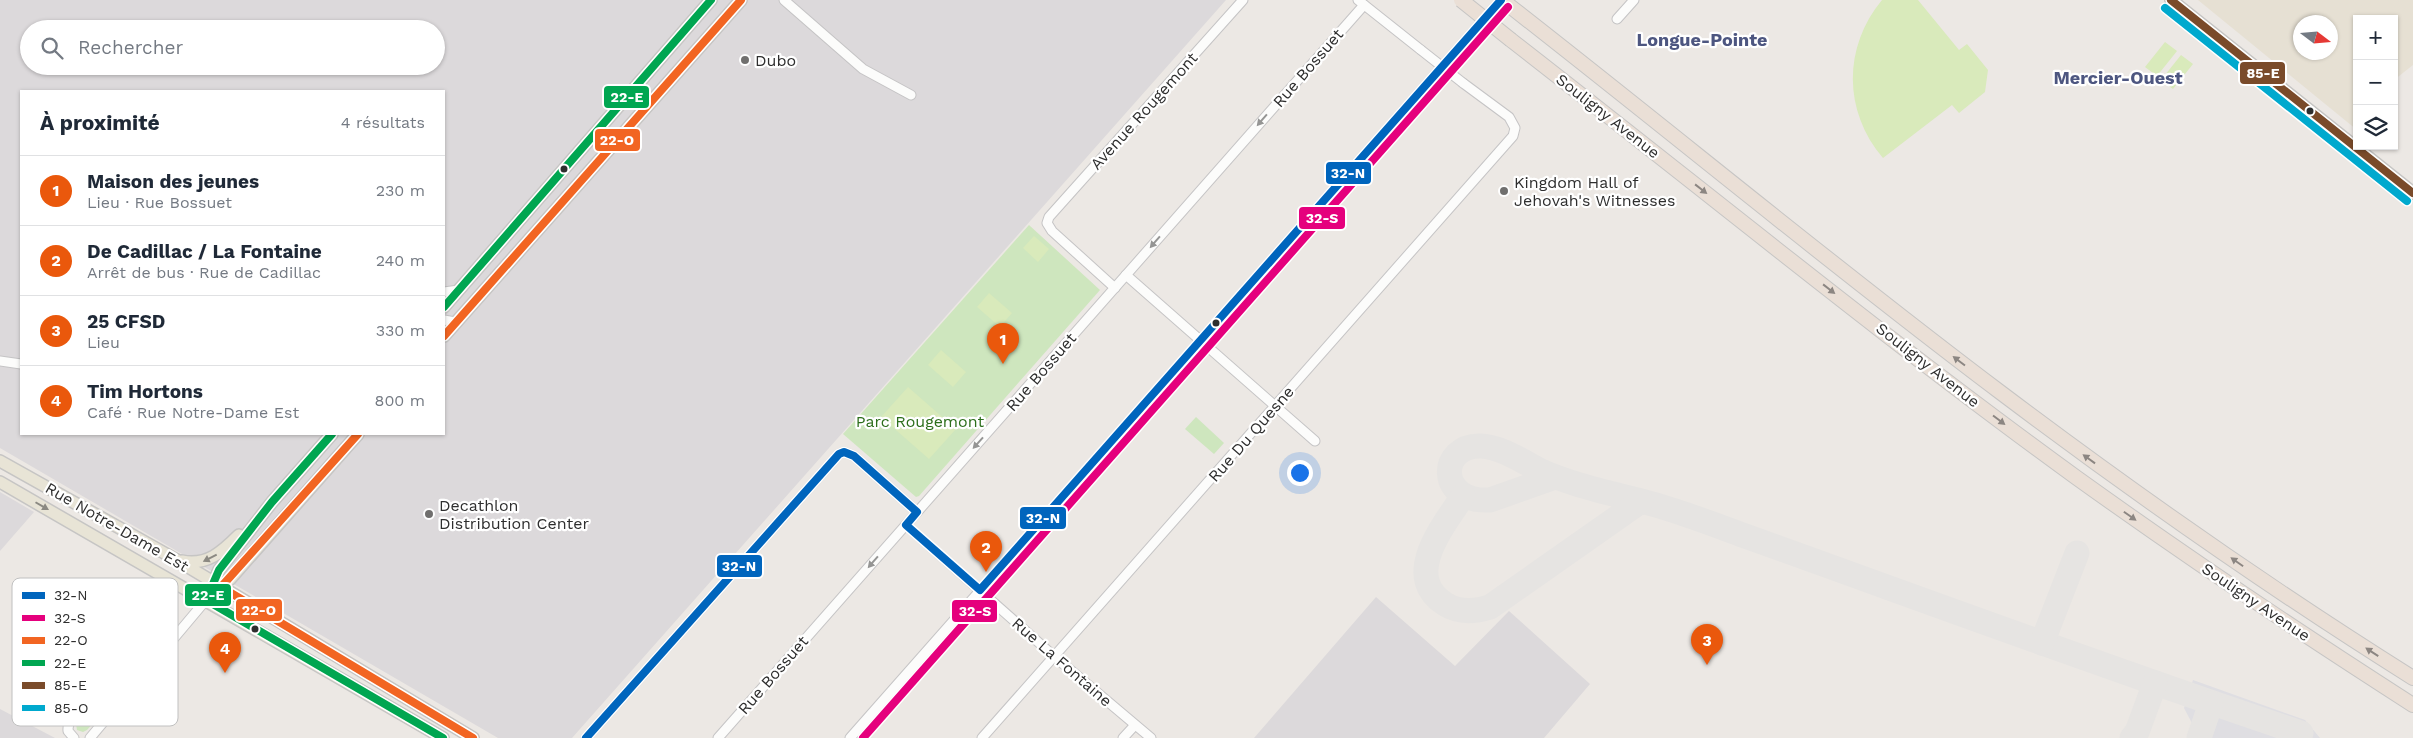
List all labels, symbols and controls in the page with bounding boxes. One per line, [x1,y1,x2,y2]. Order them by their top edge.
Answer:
north arrow [2293,15,2338,60]
map controls [2353,15,2398,150]
button: + [2353,15,2398,60]
search box [20,20,445,75]
street label: Rue Bossuet [1269,25,1347,111]
district label: Longue-Pointe [1637,29,1767,50]
icon: search [38,34,66,62]
text: Rechercher [78,36,183,59]
street label: Avenue Rougemont [1086,48,1202,173]
place label: Dubo [755,51,796,70]
marker: Dubo [739,54,751,66]
button: − [2353,60,2398,105]
line badge: 85-E [2239,61,2286,85]
text: 85-E [2246,65,2280,81]
district label: Mercier-Ouest [2053,67,2183,88]
street label: Souligny Avenue [1552,70,1664,162]
line badge: 22-E [603,85,650,109]
text: 22-E [611,89,644,105]
button: layers [2353,105,2398,150]
unlabelled marker [2305,106,2315,116]
text: À proximité [40,110,160,135]
text: 4 résultats [341,113,425,132]
one-way arrow [1256,114,1268,126]
line badge: 22-O [594,128,641,152]
text: 22-O [600,132,634,148]
line badge: 32-N [1325,161,1372,185]
unlabelled marker [559,164,569,174]
text: 32-N [1331,165,1365,181]
text: Maison des jeunes [87,170,259,193]
place label: Kingdom Hall of Jehovah's Witnesses [1514,173,1675,210]
text: 1 [53,181,59,200]
text: 230 m [376,181,425,200]
one-way arrow [1694,183,1707,194]
marker: Kingdom Hall of Jehovah's Witnesses [1498,185,1510,197]
text: Lieu · Rue Bossuet [87,193,232,212]
line badge: 32-S [1298,206,1346,230]
text: 32-S [1306,210,1338,226]
one-way arrow [1149,236,1161,248]
text: De Cadillac / La Fontaine [87,240,322,263]
text: 2 [51,251,61,270]
text: 240 m [376,251,425,270]
text: Arrêt de bus · Rue de Cadillac [87,263,321,282]
one-way arrow [1822,283,1835,294]
text: 25 CFSD [87,310,165,333]
unlabelled marker [1211,318,1221,328]
street label: Souligny Avenue [1872,319,1984,411]
text: 3 [51,321,61,340]
text: 330 m [376,321,425,340]
pin: 1 [987,323,1019,364]
street label: Rue Bossuet [1002,329,1080,415]
text: Lieu [87,333,120,352]
one-way arrow [1953,356,1966,367]
text: Tim Hortons [87,380,203,403]
street label: Rue Du Quesne [1204,382,1298,486]
text: 4 [51,391,61,410]
text: 800 m [375,391,425,410]
text: Café · Rue Notre-Dame Est [87,403,299,422]
park label: Parc Rougemont [856,412,985,431]
one-way arrow [1992,415,2006,425]
one-way arrow [972,437,984,449]
one-way arrow [2082,454,2096,464]
your location [1287,460,1313,486]
street label: Rue Notre-Dame Est [42,478,192,576]
place label: Decathlon Distribution Center [439,496,589,533]
one-way arrow [36,501,49,510]
line badge: 32-N [1019,506,1067,530]
marker: Decathlon Distribution Center [423,508,435,520]
text: 32-N [1026,510,1060,526]
one-way arrow [2123,511,2137,521]
pin: 2 [970,531,1002,572]
one-way arrow [203,554,217,562]
line badge: 32-N [716,554,763,578]
one-way arrow [868,555,879,568]
one-way arrow [2230,557,2243,567]
text: 32-N [722,558,756,574]
street label: Souligny Avenue [2198,559,2314,645]
legend [12,578,178,726]
line badge: 22-E [184,583,232,607]
text: 32-N [54,587,87,603]
text: 22-E [192,587,225,603]
line badge: 22-O [235,598,283,622]
line badge: 32-S [951,599,998,623]
text: 22-O [242,602,276,618]
text: 32-S [959,603,991,619]
text: 32-S [54,610,86,626]
street label: Rue La Fontaine [1008,613,1116,711]
unlabelled marker [250,624,260,634]
pin: 3 [1691,624,1723,665]
text: 22-O [54,632,88,648]
pin: 4 [209,632,241,673]
street label: Rue Bossuet [734,632,812,718]
one-way arrow [2365,647,2379,657]
text: 22-E [54,655,86,671]
text: 85-E [54,677,87,693]
text: 85-O [54,700,88,716]

